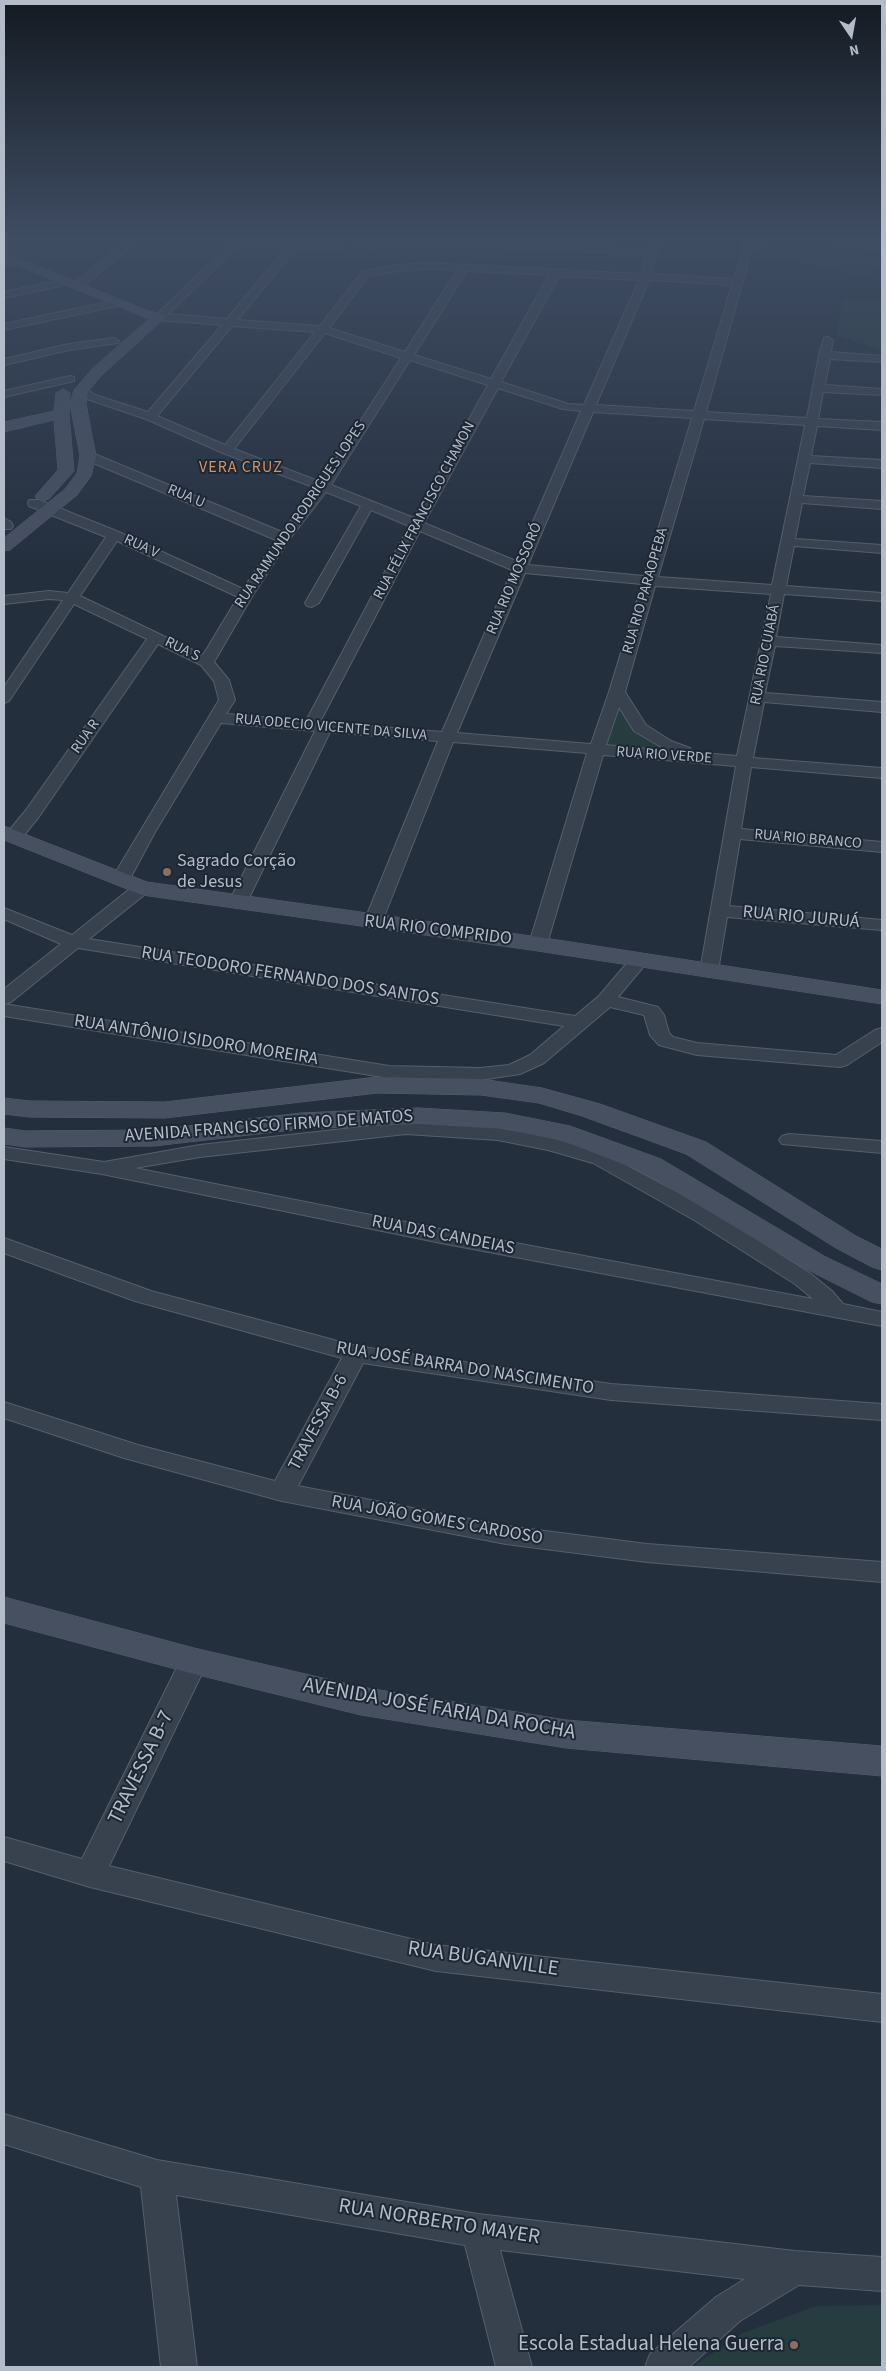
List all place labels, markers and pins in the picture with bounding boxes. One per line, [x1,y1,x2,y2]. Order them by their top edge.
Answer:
place label: Sagrado Corção de Jesus [177,851,296,894]
marker: Sagrado Corção de Jesus [161,866,173,878]
place label: Escola Estadual Helena Guerra [518,2332,784,2358]
marker: Escola Estadual Helena Guerra [788,2339,800,2351]

